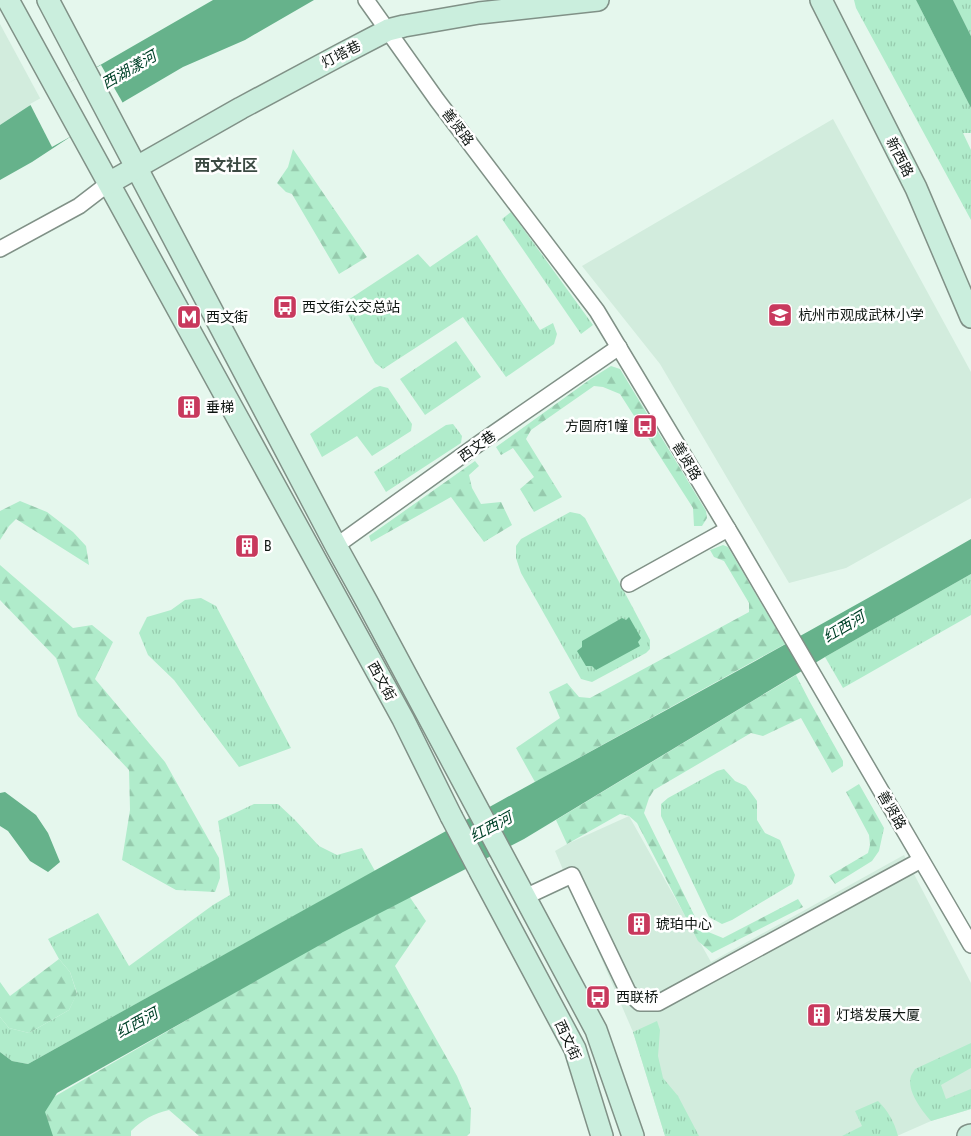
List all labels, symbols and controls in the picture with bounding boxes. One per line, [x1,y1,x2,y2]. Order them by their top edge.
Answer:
street label: 灯塔巷 [319,37,363,71]
water label: 西湖漾河 [99,46,162,93]
street label: 善贤路 [439,105,477,149]
street label: 新西路 [883,135,917,179]
district label: 西文社区 [194,156,258,175]
bus stop icon: 西文街公交总站 [272,294,298,320]
place label: 西文街公交总站 [302,299,400,315]
school or university icon: 杭州市观成武林小学 [767,302,793,328]
metro station icon: 西文街 [176,304,202,330]
place label: 杭州市观成武林小学 [798,307,924,323]
place label: 西文街 [206,309,248,325]
building icon: 垂梯 [176,394,202,420]
place label: 垂梯 [206,399,234,415]
bus stop icon: 方圆府1幢 [632,413,658,439]
place label: 方圆府1幢 [565,418,628,434]
street label: 西文巷 [455,427,499,465]
street label: 善贤路 [669,439,705,483]
building icon: B [234,533,260,559]
place label: B [264,538,272,554]
water label: 红西河 [820,606,870,646]
street label: 西文街 [365,659,399,703]
street label: 善贤路 [875,788,909,832]
water label: 红西河 [467,807,518,846]
building icon: 琥珀中心 [626,911,652,937]
place label: 琥珀中心 [656,916,712,932]
bus stop icon: 西联桥 [585,984,611,1010]
place label: 西联桥 [616,989,658,1005]
building icon: 灯塔发展大厦 [806,1002,832,1028]
water label: 红西河 [113,1003,164,1042]
place label: 灯塔发展大厦 [836,1007,920,1023]
street label: 西文街 [552,1018,584,1062]

